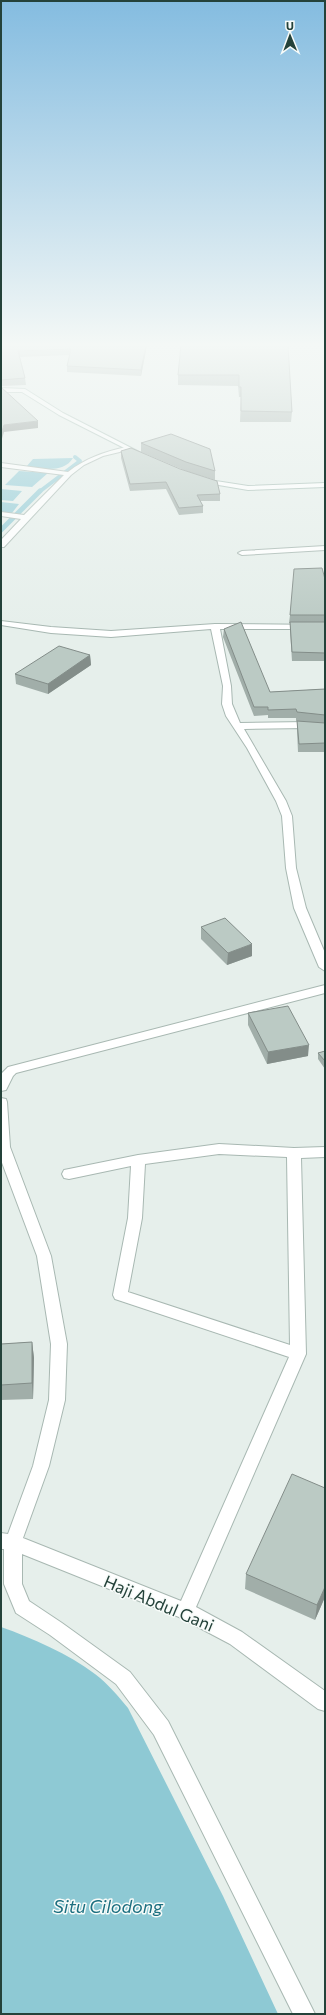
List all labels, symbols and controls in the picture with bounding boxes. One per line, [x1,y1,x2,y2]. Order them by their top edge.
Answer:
north arrow [270,16,310,56]
text: U [286,19,294,32]
street label: Haji Abdul Gani [101,1570,217,1636]
water label: Situ Cilodong [53,1895,164,1917]

